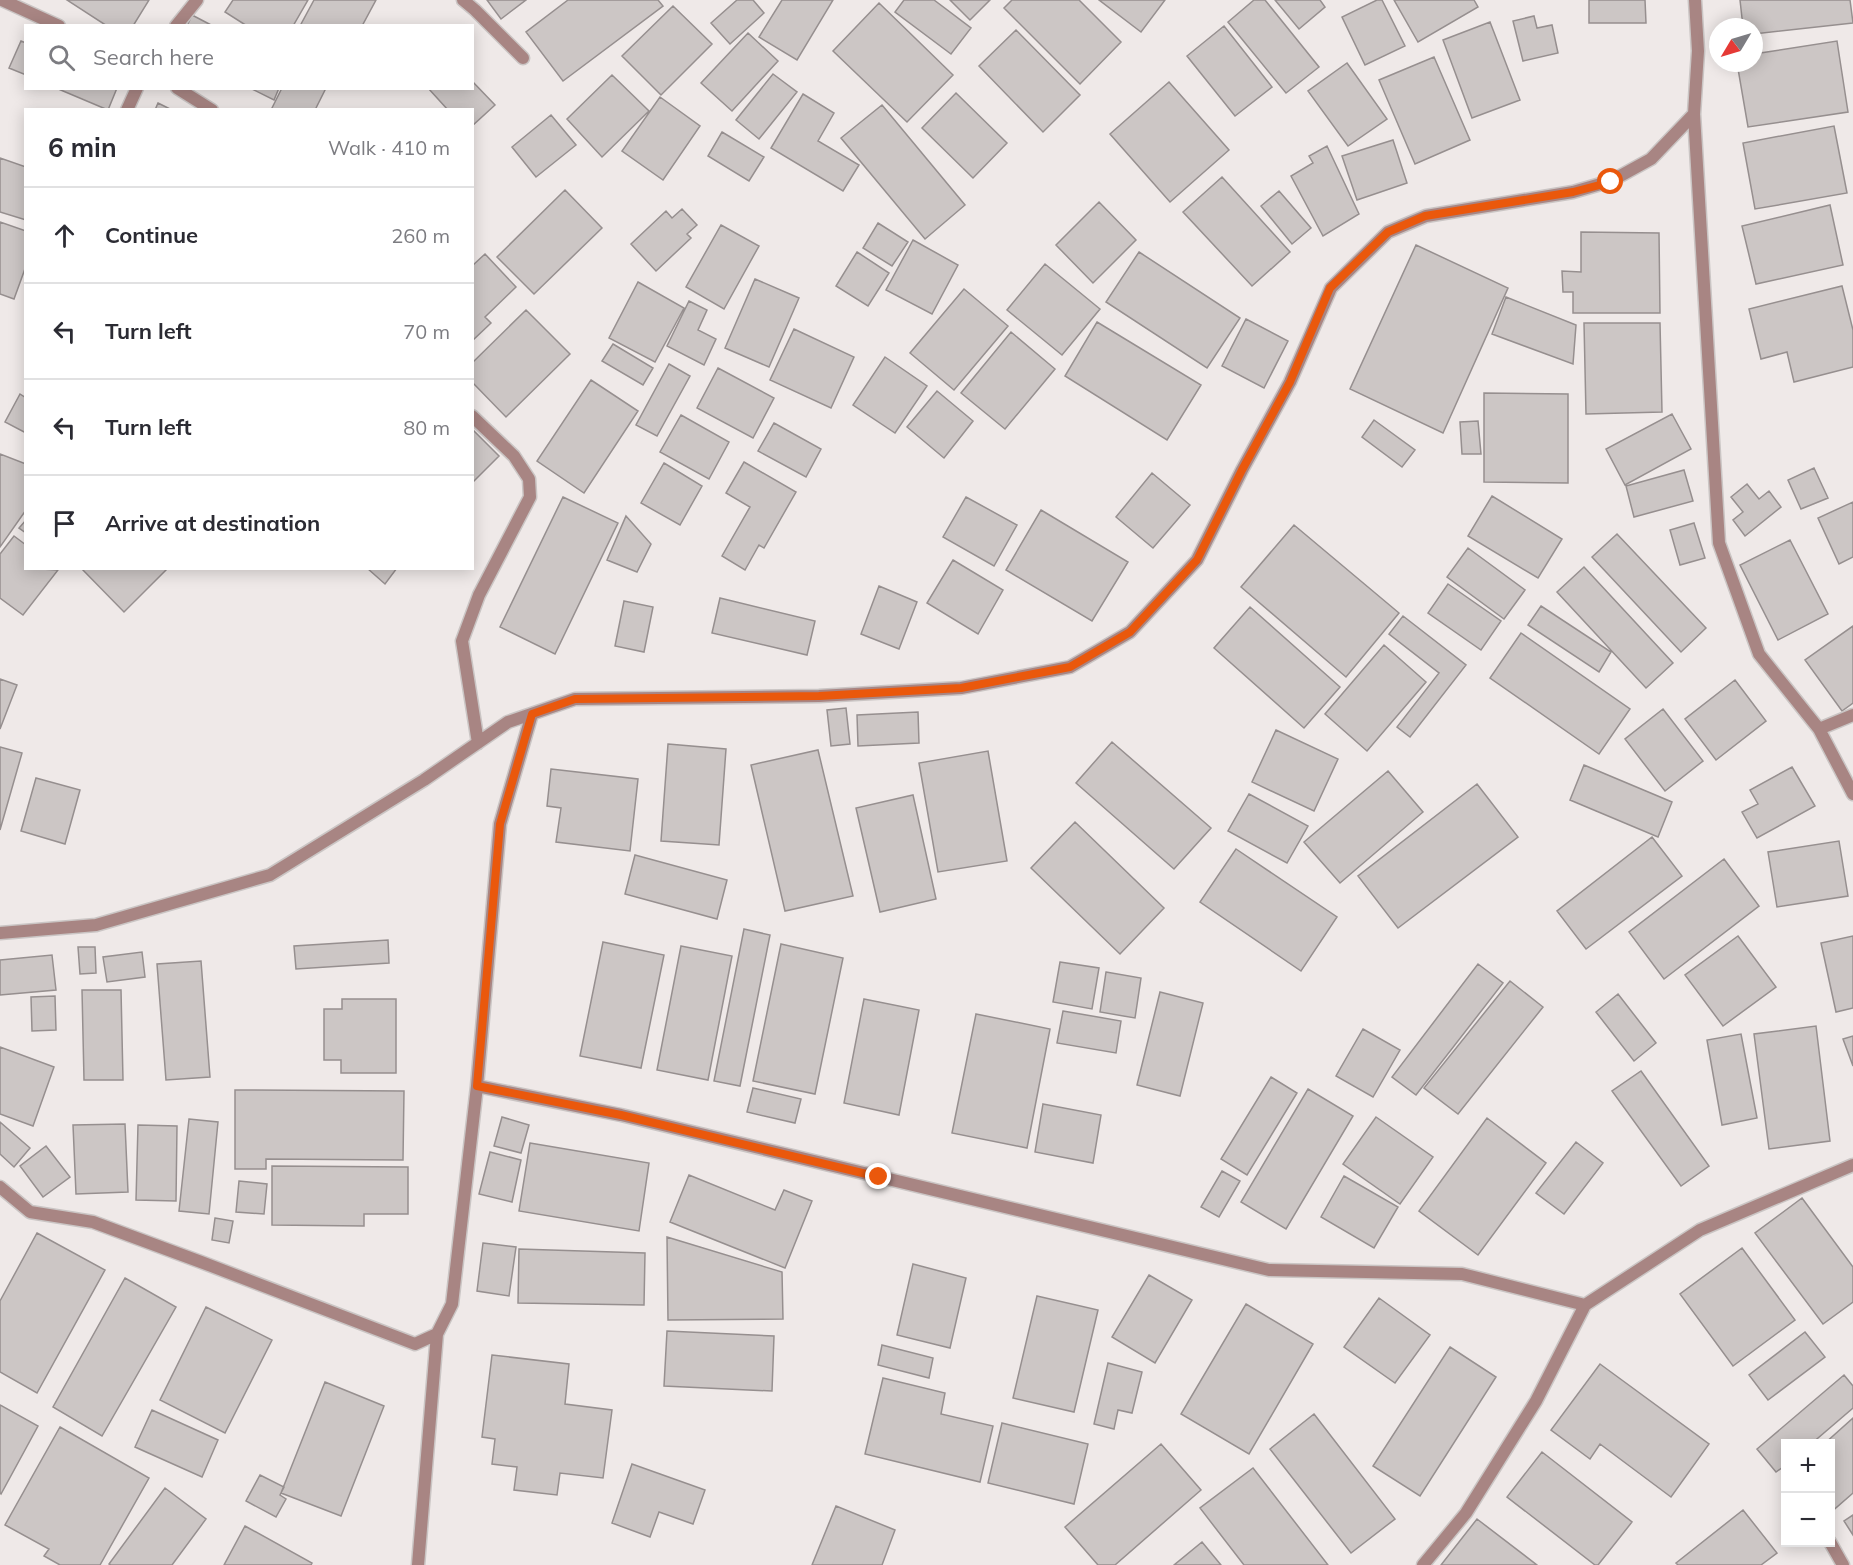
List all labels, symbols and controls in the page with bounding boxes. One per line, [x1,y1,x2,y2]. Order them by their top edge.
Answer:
north arrow [1709,18,1763,72]
search box [24,24,474,90]
icon: search [45,41,78,74]
text: Search here [93,43,214,71]
text: 6 min [48,131,117,164]
text: Walk · 410 m [328,135,450,160]
route start [1597,168,1623,194]
icon: ahead [48,219,81,252]
text: Continue [105,221,198,249]
text: 260 m [391,223,450,248]
icon: left [48,315,81,348]
text: Turn left [105,317,192,345]
text: 70 m [403,319,450,344]
icon: left [48,411,81,444]
text: Turn left [105,413,192,441]
text: 80 m [403,415,450,440]
icon: arrive [48,507,81,540]
text: Arrive at destination [105,509,320,537]
route end [865,1163,891,1189]
map controls [1781,1439,1835,1547]
button: + [1781,1439,1835,1493]
button: − [1781,1493,1835,1547]

